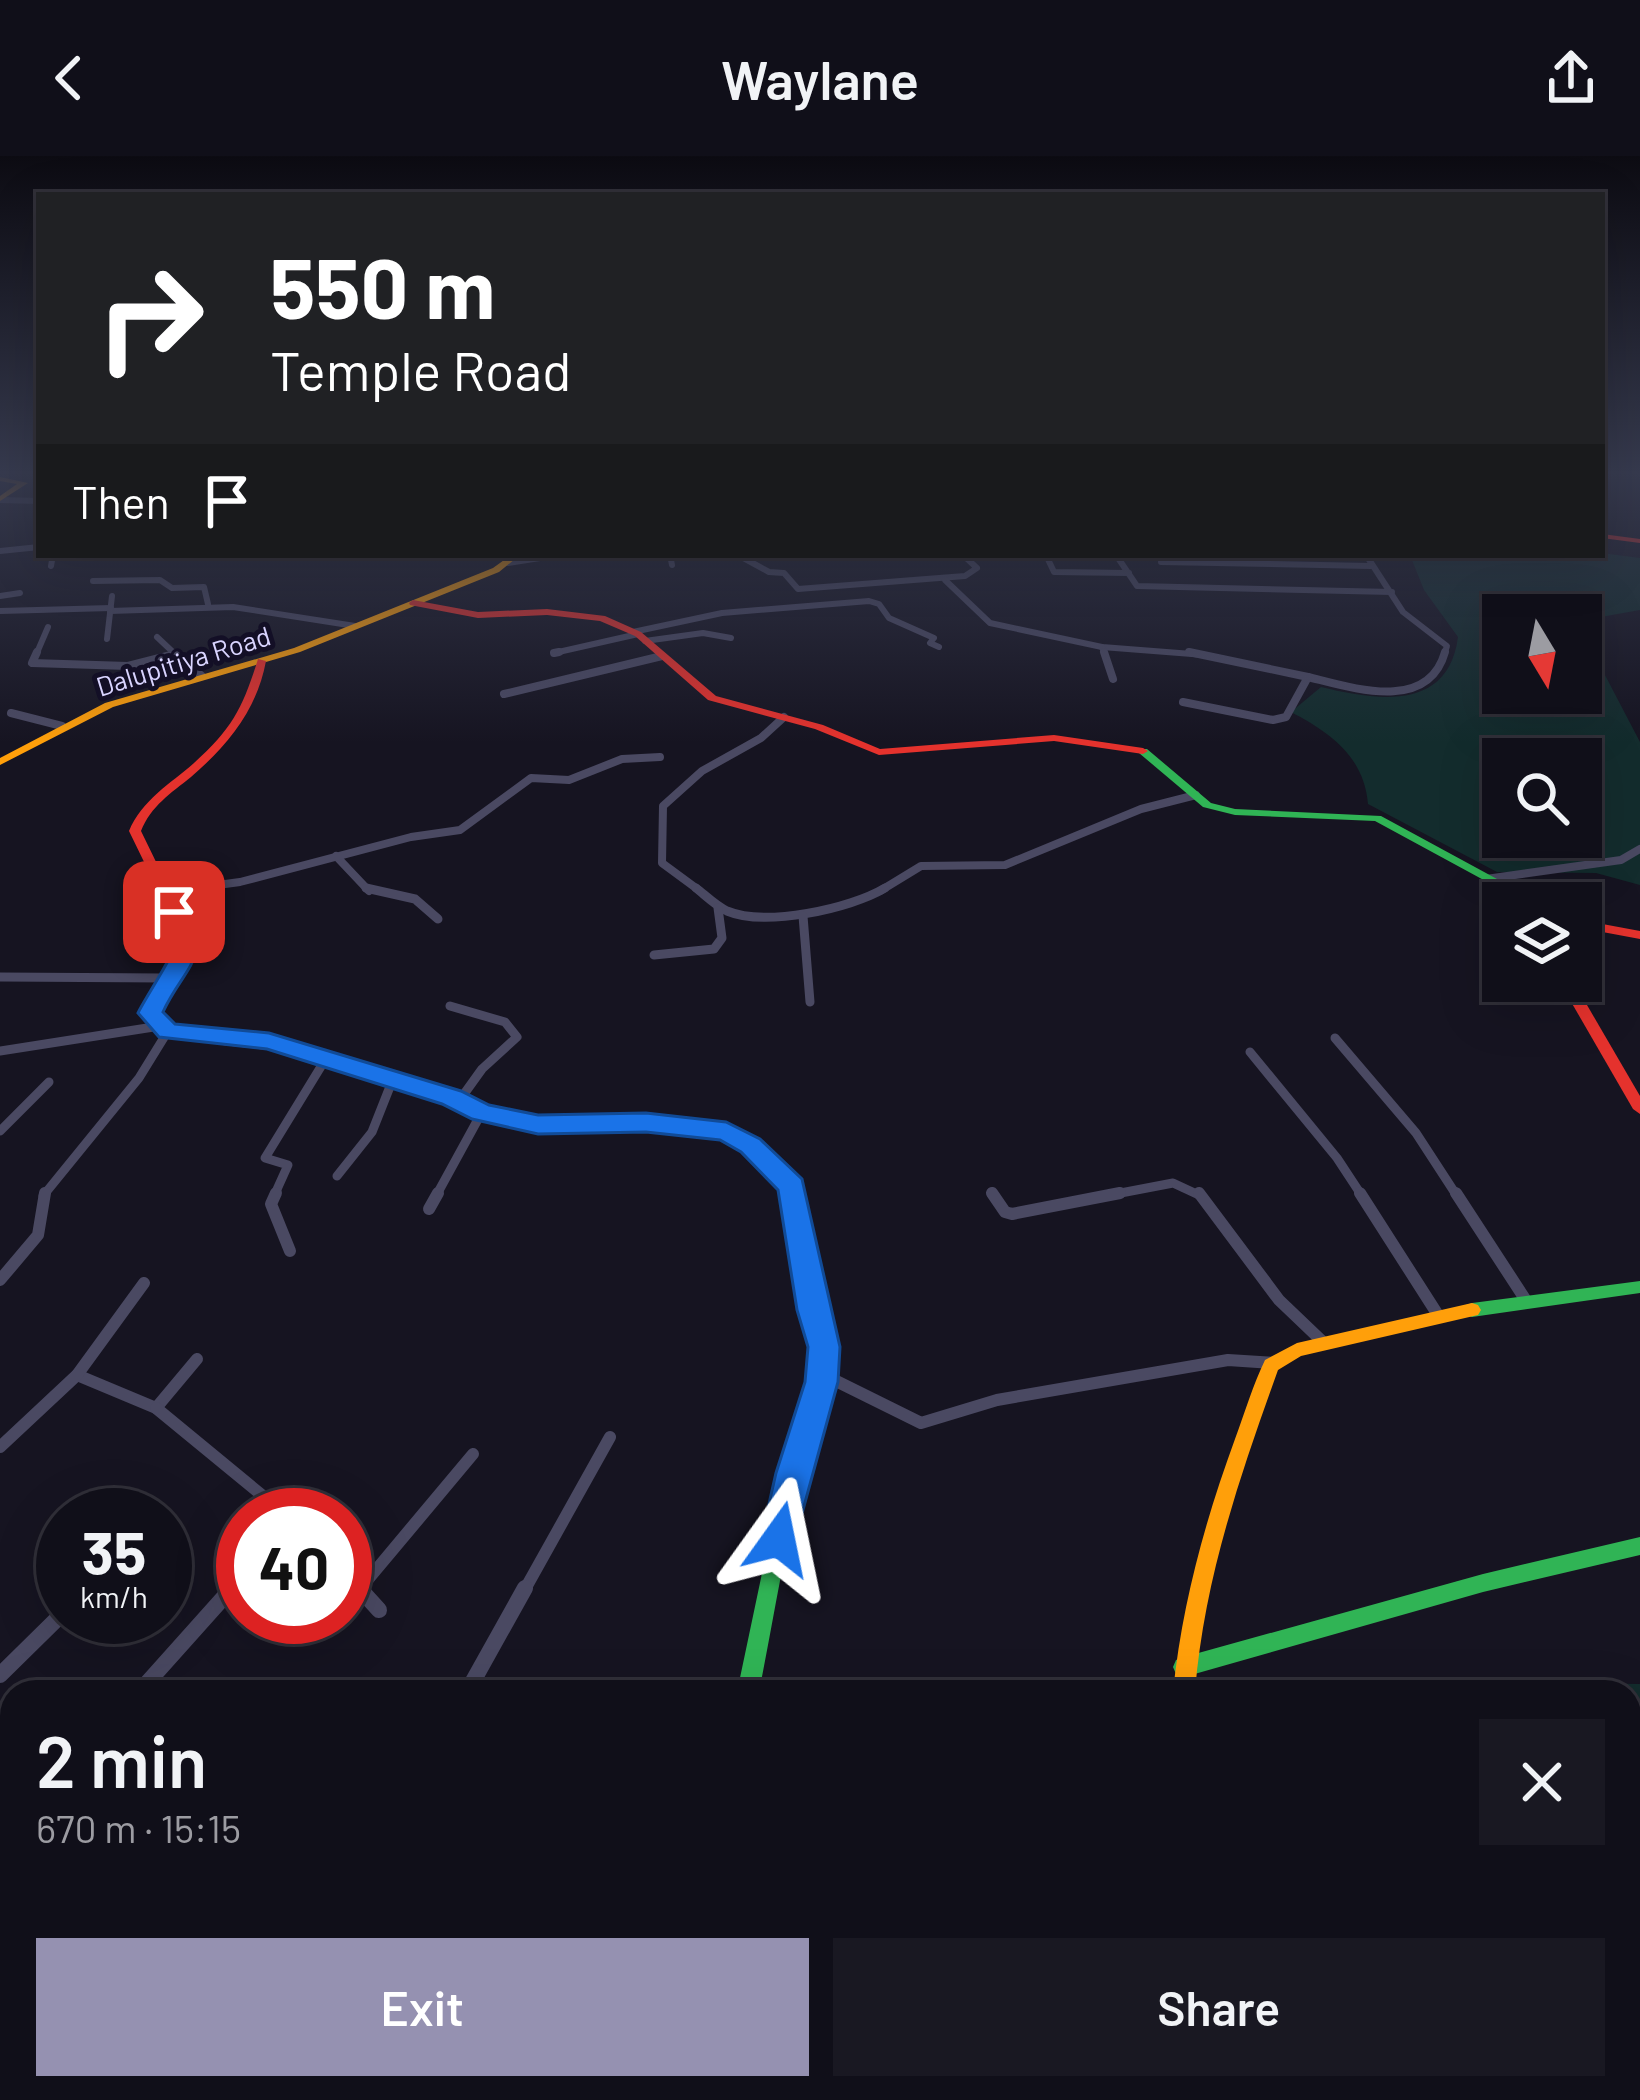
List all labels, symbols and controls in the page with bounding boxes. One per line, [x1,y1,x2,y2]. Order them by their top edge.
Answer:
icon: back [36,45,102,111]
icon: share [1538,45,1604,111]
text: Waylane [721,46,919,111]
text: 550 m [270,235,495,336]
icon: right [72,240,228,396]
text: Temple Road [270,337,572,402]
icon: arrive [194,468,260,534]
text: Then [72,474,170,528]
north arrow [1482,594,1602,714]
map controls [1482,594,1602,1002]
street label: Dalupitiya Road [92,618,274,702]
button: search [1482,738,1602,858]
pin [123,861,225,963]
icon: arrive [141,879,207,945]
button: layers [1482,882,1602,1002]
position arrow [716,1476,842,1602]
speed limit sign: 40 [216,1488,372,1644]
text: 35 [82,1515,146,1587]
text: km/h [80,1578,148,1614]
text: 2 min [36,1716,207,1802]
button: close [1479,1719,1605,1845]
text: 670 m · 15:15 [36,1804,241,1851]
button: Exit [36,1938,809,2076]
button: Share [833,1938,1605,2076]

